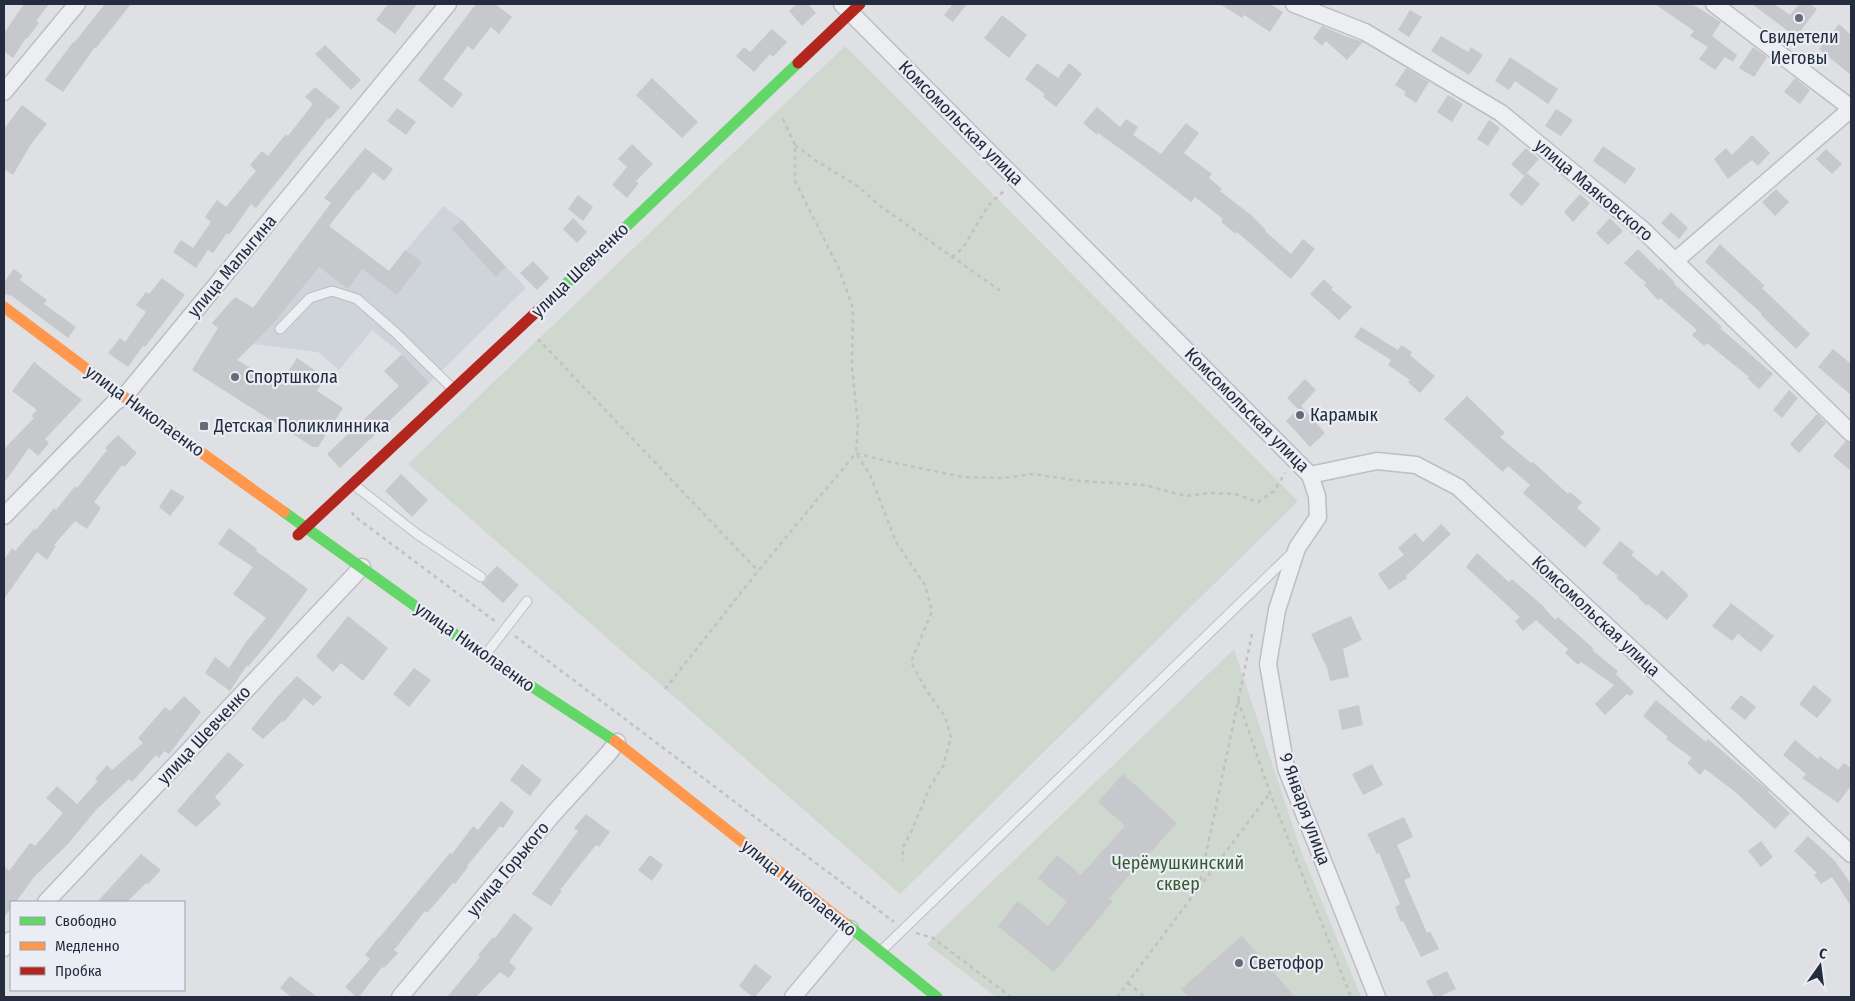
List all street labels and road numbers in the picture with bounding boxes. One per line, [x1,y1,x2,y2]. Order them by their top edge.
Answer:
street label: Комсомольская улица [894,56,1028,190]
street label: улица Маяковского [1530,134,1658,246]
street label: улица Малыгина [183,210,281,322]
street label: улица Шевченко [527,218,633,322]
street label: Комсомольская улица [1180,343,1314,477]
street label: улица Николаенко [81,360,209,462]
street label: Комсомольская улица [1527,551,1665,681]
street label: улица Николаенко [411,597,539,697]
street label: улица Шевченко [153,681,255,789]
street label: 9 Января улица [1275,750,1336,868]
street label: улица Горького [462,817,554,921]
street label: улица Николаенко [737,835,861,941]

